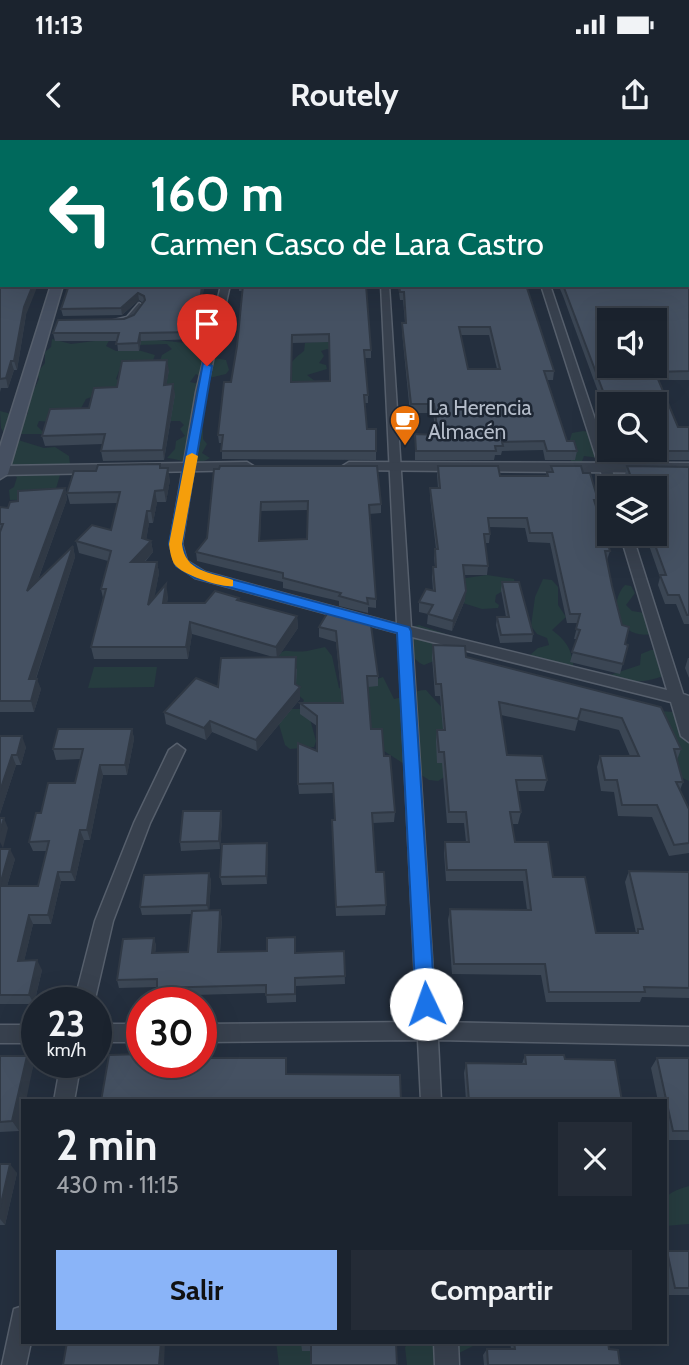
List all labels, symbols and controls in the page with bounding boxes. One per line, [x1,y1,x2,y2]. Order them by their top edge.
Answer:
text: 11:13 [35,9,84,41]
text: Routely [290,75,399,114]
icon: back [35,76,73,114]
icon: share [616,76,654,114]
text: 160 m [150,164,284,223]
icon: left [35,168,126,259]
text: Carmen Casco de Lara Castro [150,224,544,263]
pin [177,294,237,366]
icon: arrive [188,305,226,343]
map controls [597,308,667,546]
button: sound [597,308,667,378]
button: search [597,392,667,462]
place label: La Herencia Almacén [428,395,532,444]
cafe icon: La Herencia Almacén [388,403,422,447]
button: layers [597,476,667,546]
position arrow [389,967,463,1041]
speed limit sign: 30 [126,987,217,1078]
text: 23 [48,1002,85,1045]
text: km/h [47,1039,86,1061]
text: 2 min [56,1119,157,1171]
button: close [558,1122,632,1196]
text: 430 m · 11:15 [56,1171,179,1199]
button: Salir [56,1250,337,1330]
button: Compartir [351,1250,632,1330]

